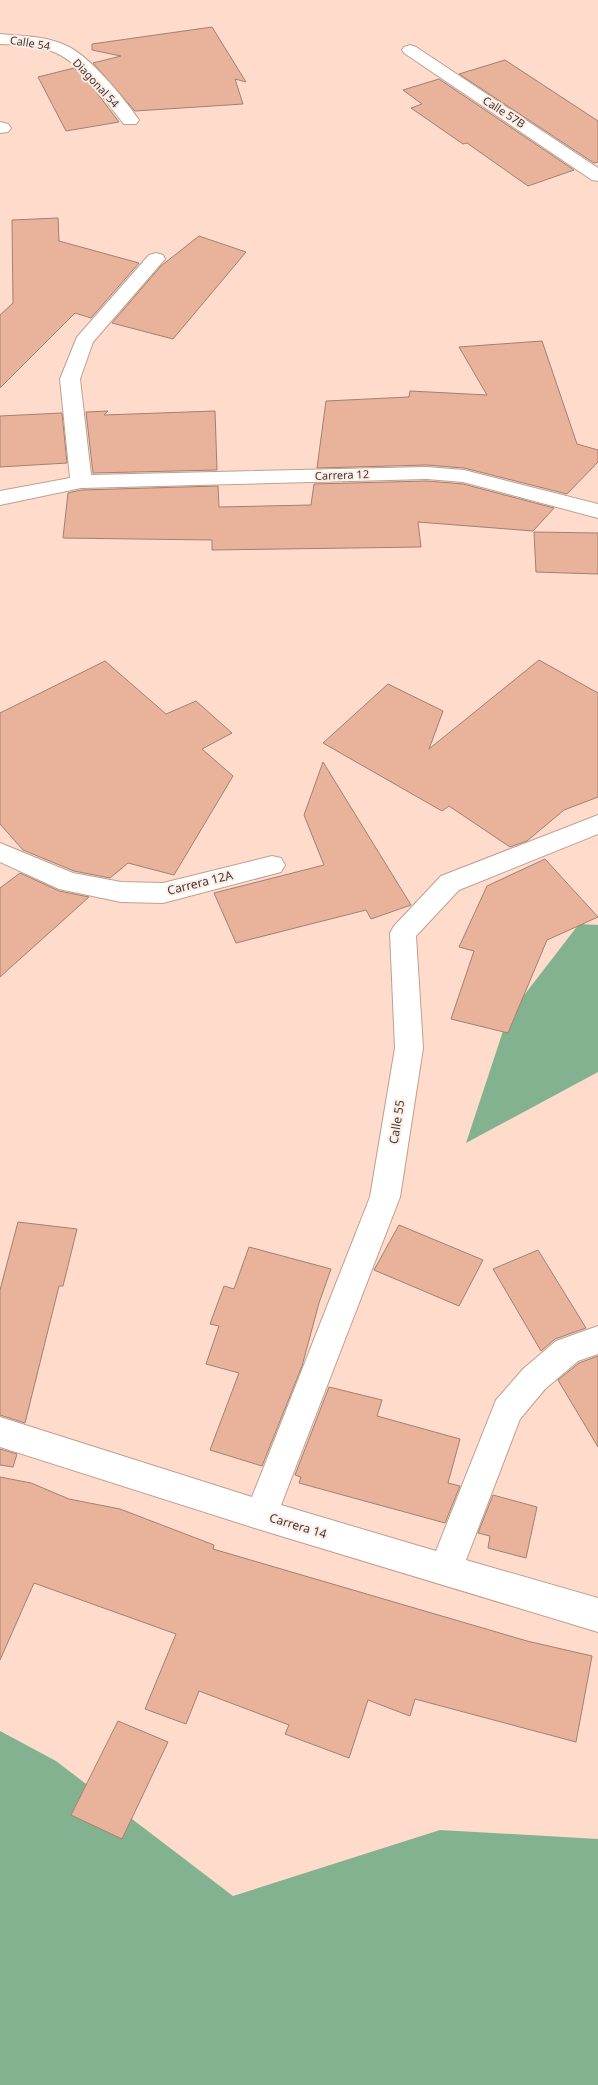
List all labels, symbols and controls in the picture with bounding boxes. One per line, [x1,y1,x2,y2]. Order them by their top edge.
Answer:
street label: Calle 54 [9,32,52,53]
street label: Diagonal 54 [70,55,123,111]
street label: Calle 57B [480,92,528,131]
street label: Carrera 12 [315,466,369,483]
street label: Carrera 12A [165,866,235,899]
street label: Calle 55 [385,1099,408,1145]
street label: Carrera 14 [267,1509,329,1542]

